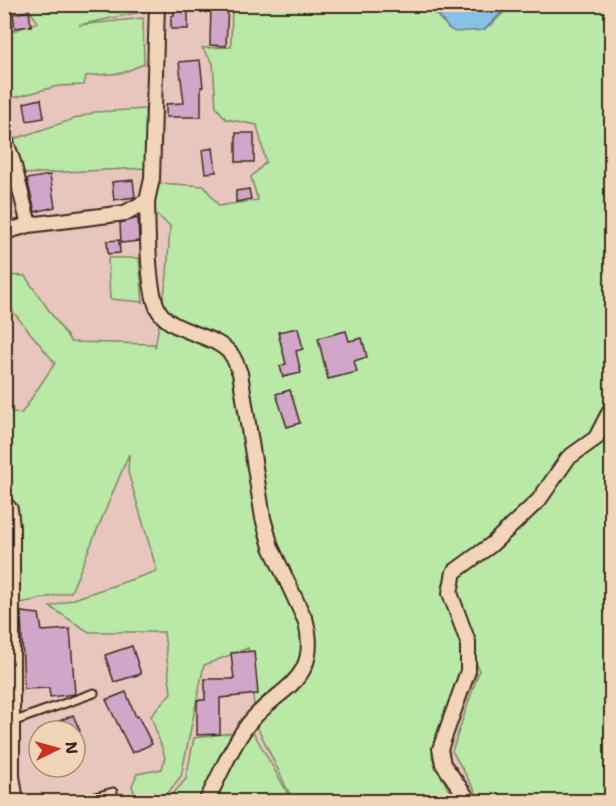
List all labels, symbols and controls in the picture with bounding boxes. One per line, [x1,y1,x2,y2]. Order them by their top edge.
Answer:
north arrow [27,719,87,779]
text: N [60,741,82,755]

